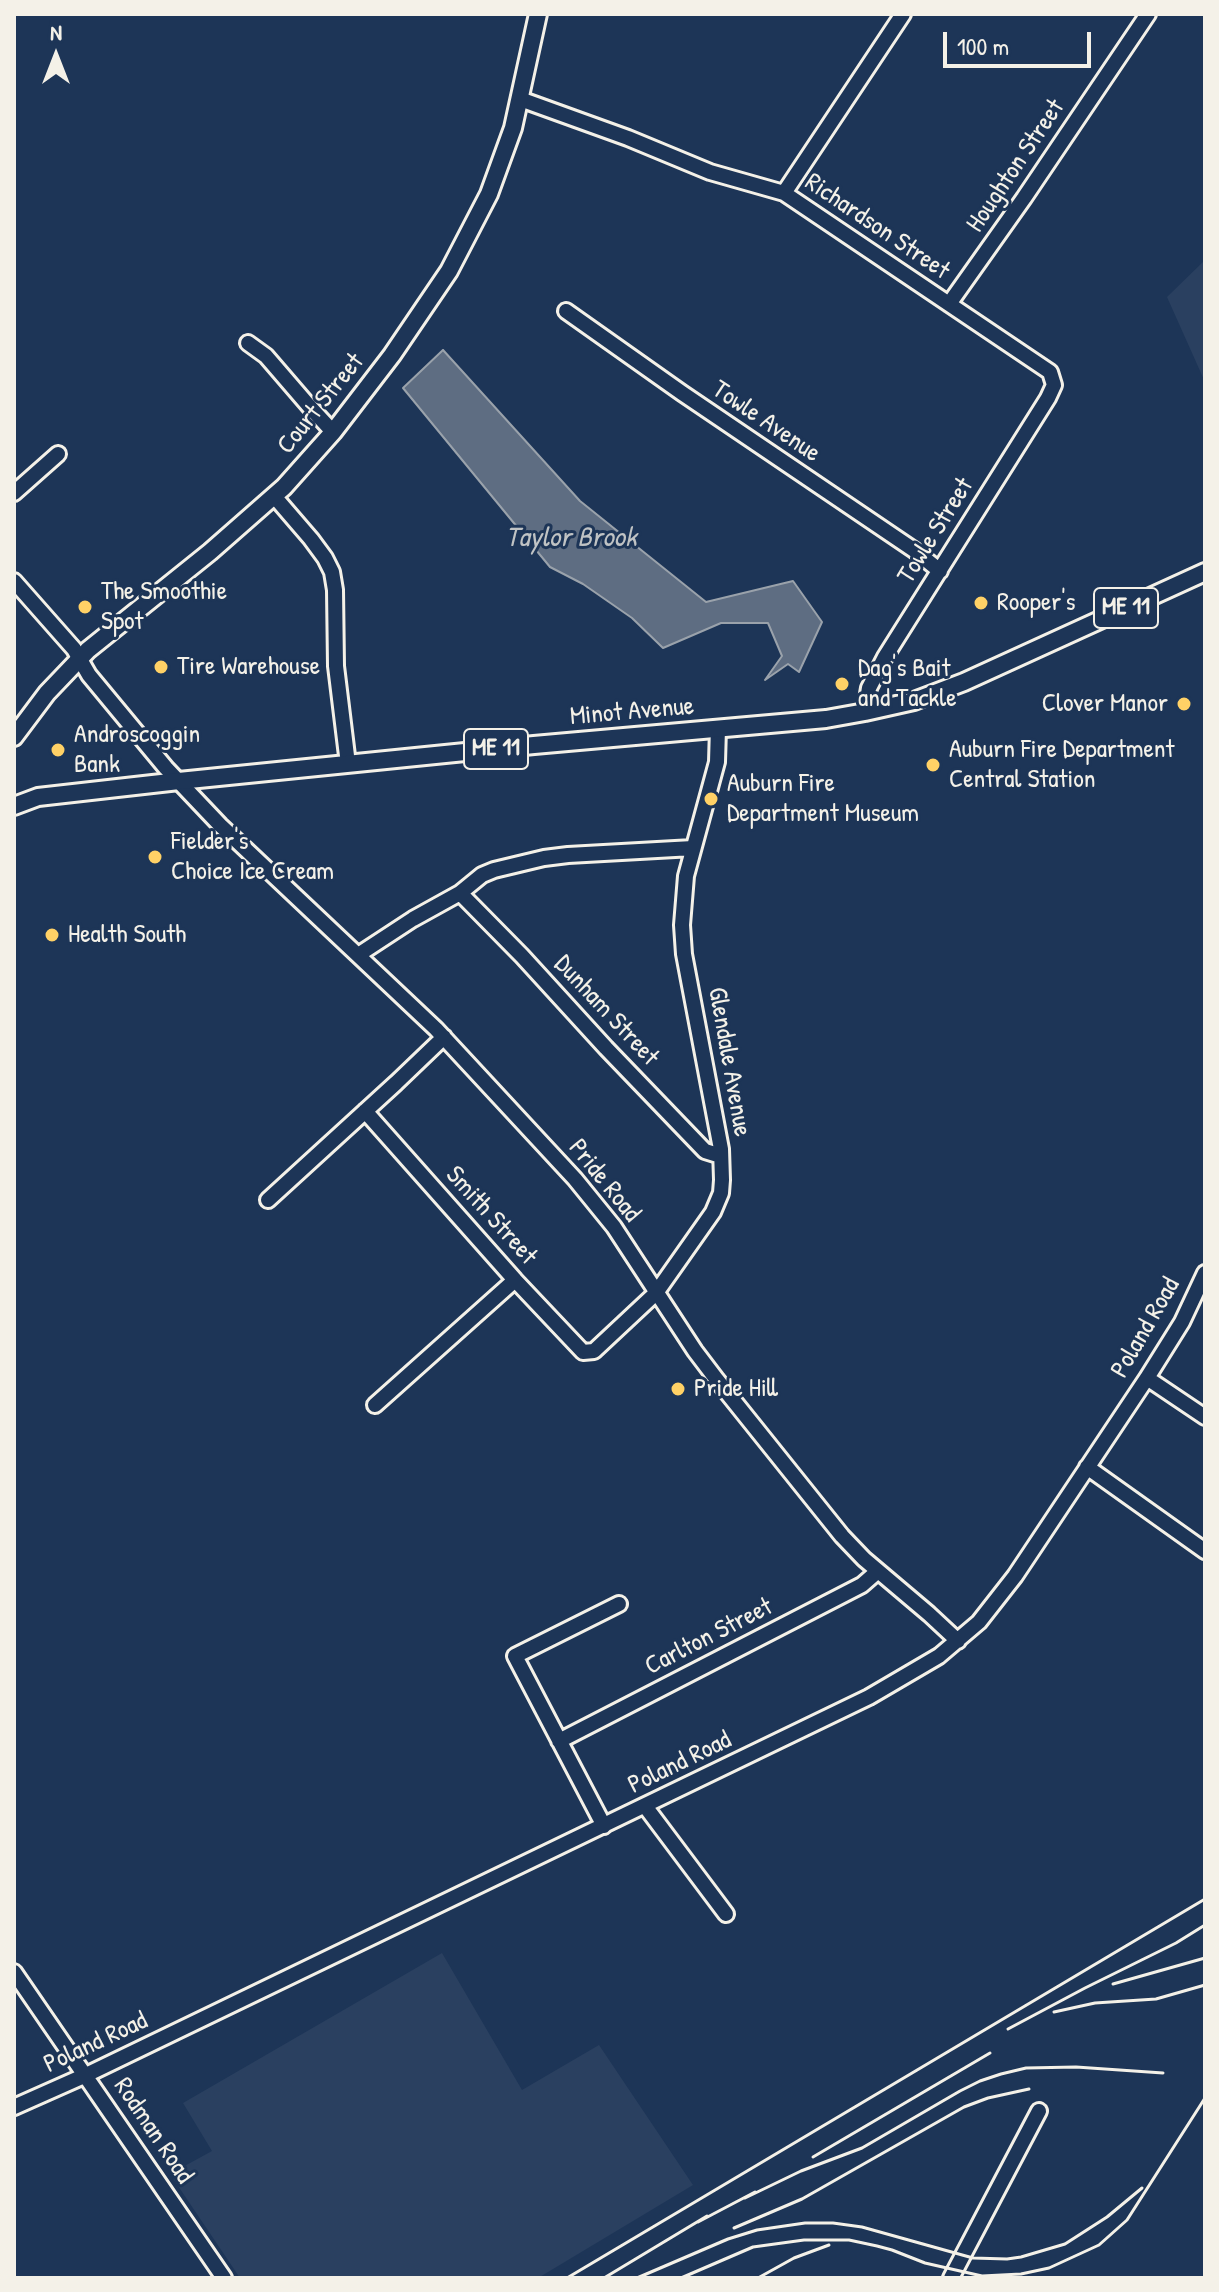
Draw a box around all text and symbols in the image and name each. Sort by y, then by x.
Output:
north arrow [16,16,96,96]
scale bar [947,16,1095,66]
text: N [50,17,62,47]
text: 100 m [957,30,1009,62]
street label: Houghton Street [960,94,1072,238]
street label: Richardson Street [799,167,955,287]
street label: Court Street [271,347,371,461]
street label: Towle Avenue [706,374,826,470]
street label: Towle Street [891,473,981,589]
water label: Taylor Brook [505,522,637,556]
place label: The Smoothie Spot [101,576,227,638]
place label: Rooper's [997,587,1076,619]
road number: ME 11 [1094,588,1158,628]
marker: Rooper's [972,594,990,612]
marker: The Smoothie Spot [76,598,94,616]
place label: Tire Warehouse [177,651,320,683]
place label: Dag's Bait and Tackle [858,653,957,714]
marker: Tire Warehouse [152,658,170,676]
marker: Dag's Bait and Tackle [833,675,851,693]
place label: Clover Manor [1042,688,1168,720]
street label: Minot Avenue [569,691,695,733]
marker: Clover Manor [1175,695,1193,713]
place label: Androscoggin Bank [74,719,200,780]
road number: ME 11 [464,729,528,769]
place label: Auburn Fire Department Central Station [949,734,1175,796]
marker: Androscoggin Bank [49,741,67,759]
marker: Auburn Fire Department Central Station [924,756,942,774]
place label: Auburn Fire Department Museum [727,768,919,830]
marker: Auburn Fire Department Museum [702,790,720,808]
place label: Fielder's Choice Ice Cream [171,826,334,888]
marker: Fielder's Choice Ice Cream [146,848,164,866]
place label: Health South [68,919,186,951]
marker: Health South [43,926,61,944]
street label: Dunham Street [547,949,665,1073]
street label: Glendale Avenue [701,985,757,1139]
street label: Pride Road [561,1133,647,1229]
street label: Smith Street [439,1160,543,1272]
street label: Poland Road [1105,1272,1187,1384]
place label: Pride Hill [694,1373,778,1405]
marker: Pride Hill [669,1380,687,1398]
street label: Carlton Street [640,1592,778,1682]
street label: Poland Road [623,1725,737,1801]
street label: Poland Road [39,2005,153,2081]
street label: Rodman Road [106,2072,200,2190]

